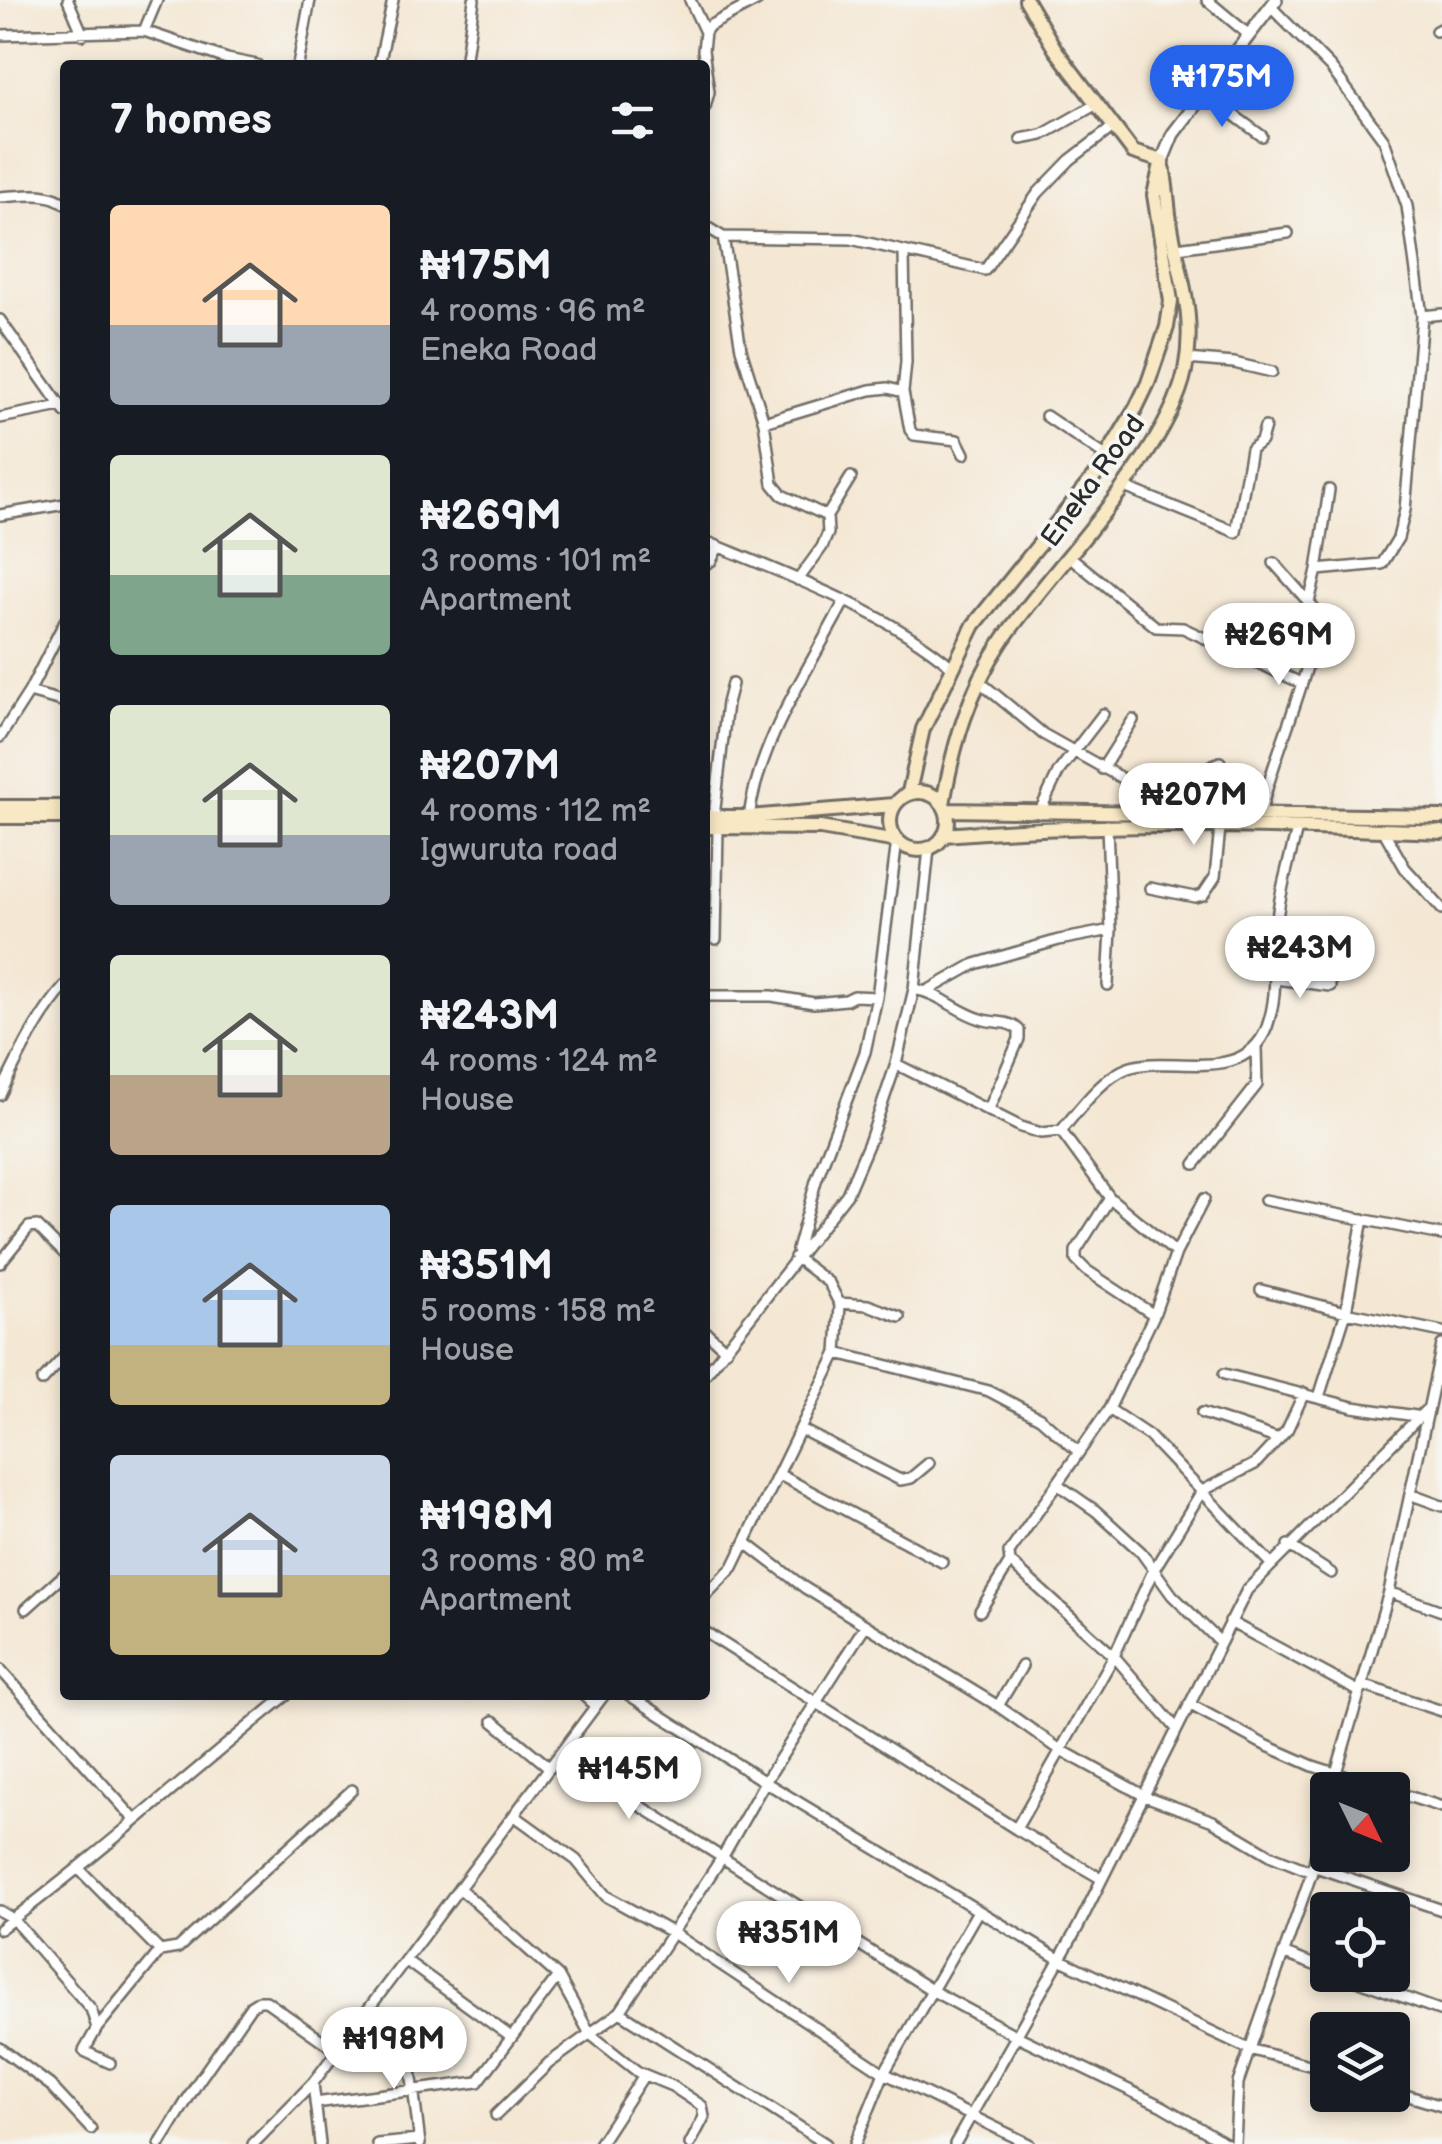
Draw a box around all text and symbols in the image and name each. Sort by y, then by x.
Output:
pin: ₦175M [1152,45,1292,130]
text: ₦175M [1172,58,1272,97]
icon: filters [605,93,660,148]
text: 7 homes [110,95,272,146]
text: ₦175M [420,241,552,292]
icon: home [190,245,310,365]
text: 4 rooms · 96 m² [420,292,646,331]
text: Eneka Road [420,331,597,370]
street label: Eneka Road [1034,408,1152,553]
text: ₦269M [420,491,562,542]
icon: home [190,495,310,615]
text: 3 rooms · 101 m² [420,542,651,581]
text: Apartment [420,581,571,620]
pin: ₦269M [1209,603,1349,688]
text: ₦269M [1225,616,1333,655]
text: ₦207M [420,741,560,792]
icon: home [190,745,310,865]
pin: ₦207M [1124,763,1264,848]
text: ₦207M [1141,776,1247,815]
text: 4 rooms · 112 m² [420,792,651,831]
text: Igwuruta road [420,831,618,870]
pin: ₦243M [1230,916,1370,1001]
text: ₦243M [1247,929,1353,968]
text: ₦243M [420,991,559,1042]
icon: home [190,995,310,1115]
text: 4 rooms · 124 m² [420,1042,658,1081]
text: House [420,1081,514,1120]
text: ₦351M [420,1241,553,1292]
icon: home [190,1245,310,1365]
text: 5 rooms · 158 m² [420,1292,656,1331]
text: House [420,1331,514,1370]
text: ₦198M [420,1491,554,1542]
icon: home [190,1495,310,1615]
text: 3 rooms · 80 m² [420,1542,645,1581]
text: Apartment [420,1581,571,1620]
pin: ₦145M [559,1737,699,1822]
text: ₦145M [578,1750,680,1789]
north arrow [1310,1772,1410,1872]
map controls [1310,1772,1410,2112]
button: locate [1310,1892,1410,1992]
pin: ₦351M [719,1901,859,1986]
text: ₦351M [738,1914,840,1953]
pin: ₦198M [324,2007,464,2092]
button: layers [1310,2012,1410,2112]
text: ₦198M [343,2020,445,2059]

